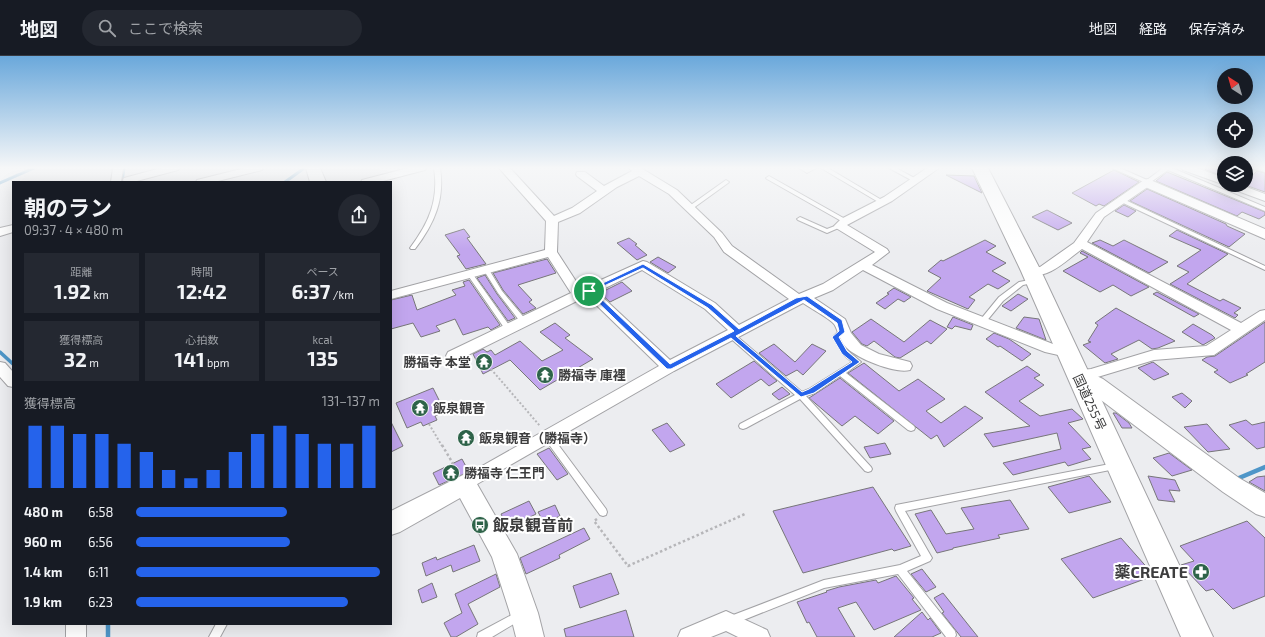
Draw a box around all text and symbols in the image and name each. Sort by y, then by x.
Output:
search box [82,10,362,46]
text: 地図 [20,17,58,40]
icon: search [96,17,118,39]
text: ここで検索 [128,19,203,37]
text: 地図 [1089,20,1117,37]
text: 経路 [1139,20,1167,37]
text: 保存済み [1189,20,1245,37]
north arrow [1217,68,1253,104]
map controls [1217,68,1253,192]
button: locate [1217,112,1253,148]
button: layers [1217,156,1253,192]
text: 朝のラン [24,194,112,220]
button: share [338,194,380,236]
text: 09:37 · 4 × 480 m [24,222,123,238]
text: 距離 [70,265,92,278]
text: 時間 [191,265,213,278]
text: ペース [306,265,339,278]
pin [572,274,606,308]
text: 1.92 [54,279,91,303]
text: 12:42 [177,279,227,303]
text: 6:37 [292,279,330,303]
icon: arrive [578,280,600,302]
text: km [91,288,109,301]
text: /km [330,288,354,301]
text: 獲得標高 [59,333,103,346]
text: 心拍数 [185,333,218,346]
text: kcal [313,333,333,346]
text: 135 [307,346,338,370]
text: 32 [64,347,87,371]
text: 141 [175,347,205,371]
temple icon: 勝福寺 本堂 [474,352,494,372]
place label: 勝福寺 本堂 [403,354,471,370]
text: m [87,356,99,369]
text: bpm [205,356,229,369]
temple icon: 勝福寺 庫裡 [535,365,555,385]
place label: 勝福寺 庫裡 [558,367,626,383]
street label: 国道255号 [1070,371,1110,433]
text: 131–137 m [322,393,380,409]
text: 獲得標高 [24,395,76,411]
temple icon: 飯泉観音 [410,398,430,418]
place label: 飯泉観音 [433,400,485,416]
temple icon: 飯泉観音（勝福寺） [456,428,476,448]
place label: 飯泉観音（勝福寺） [479,430,596,446]
temple icon: 勝福寺 仁王門 [441,463,461,483]
place label: 勝福寺 仁王門 [464,465,545,481]
text: 480 m [24,504,63,520]
text: 6:58 [88,504,113,520]
bus stop icon: 飯泉観音前 [470,515,490,535]
place label: 飯泉観音前 [492,515,573,534]
text: 960 m [24,534,62,550]
text: 6:56 [88,534,113,550]
place label: 薬CREATE [1115,562,1188,581]
pharmacy icon: 薬CREATE [1191,562,1211,582]
text: 1.4 km [24,564,63,580]
text: 6:11 [88,564,109,580]
text: 1.9 km [24,594,62,610]
text: 6:23 [88,594,113,610]

